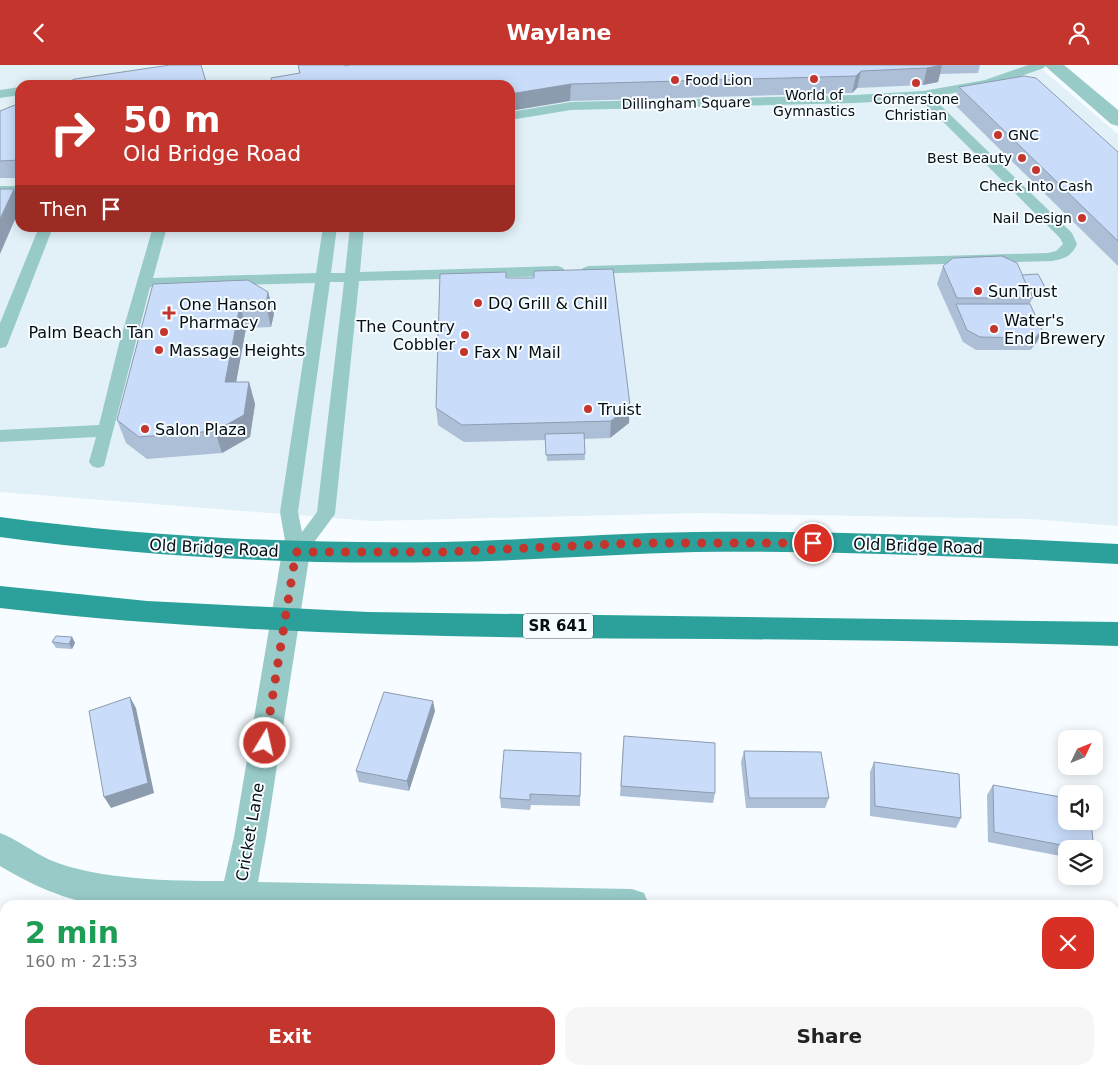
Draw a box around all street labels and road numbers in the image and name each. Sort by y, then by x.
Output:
street label: Dillingham Square [621,94,751,112]
street label: Old Bridge Road [853,534,983,558]
street label: Old Bridge Road [149,535,279,561]
road number: SR 641 [523,613,593,639]
street label: Cricket Lane [232,781,268,883]

